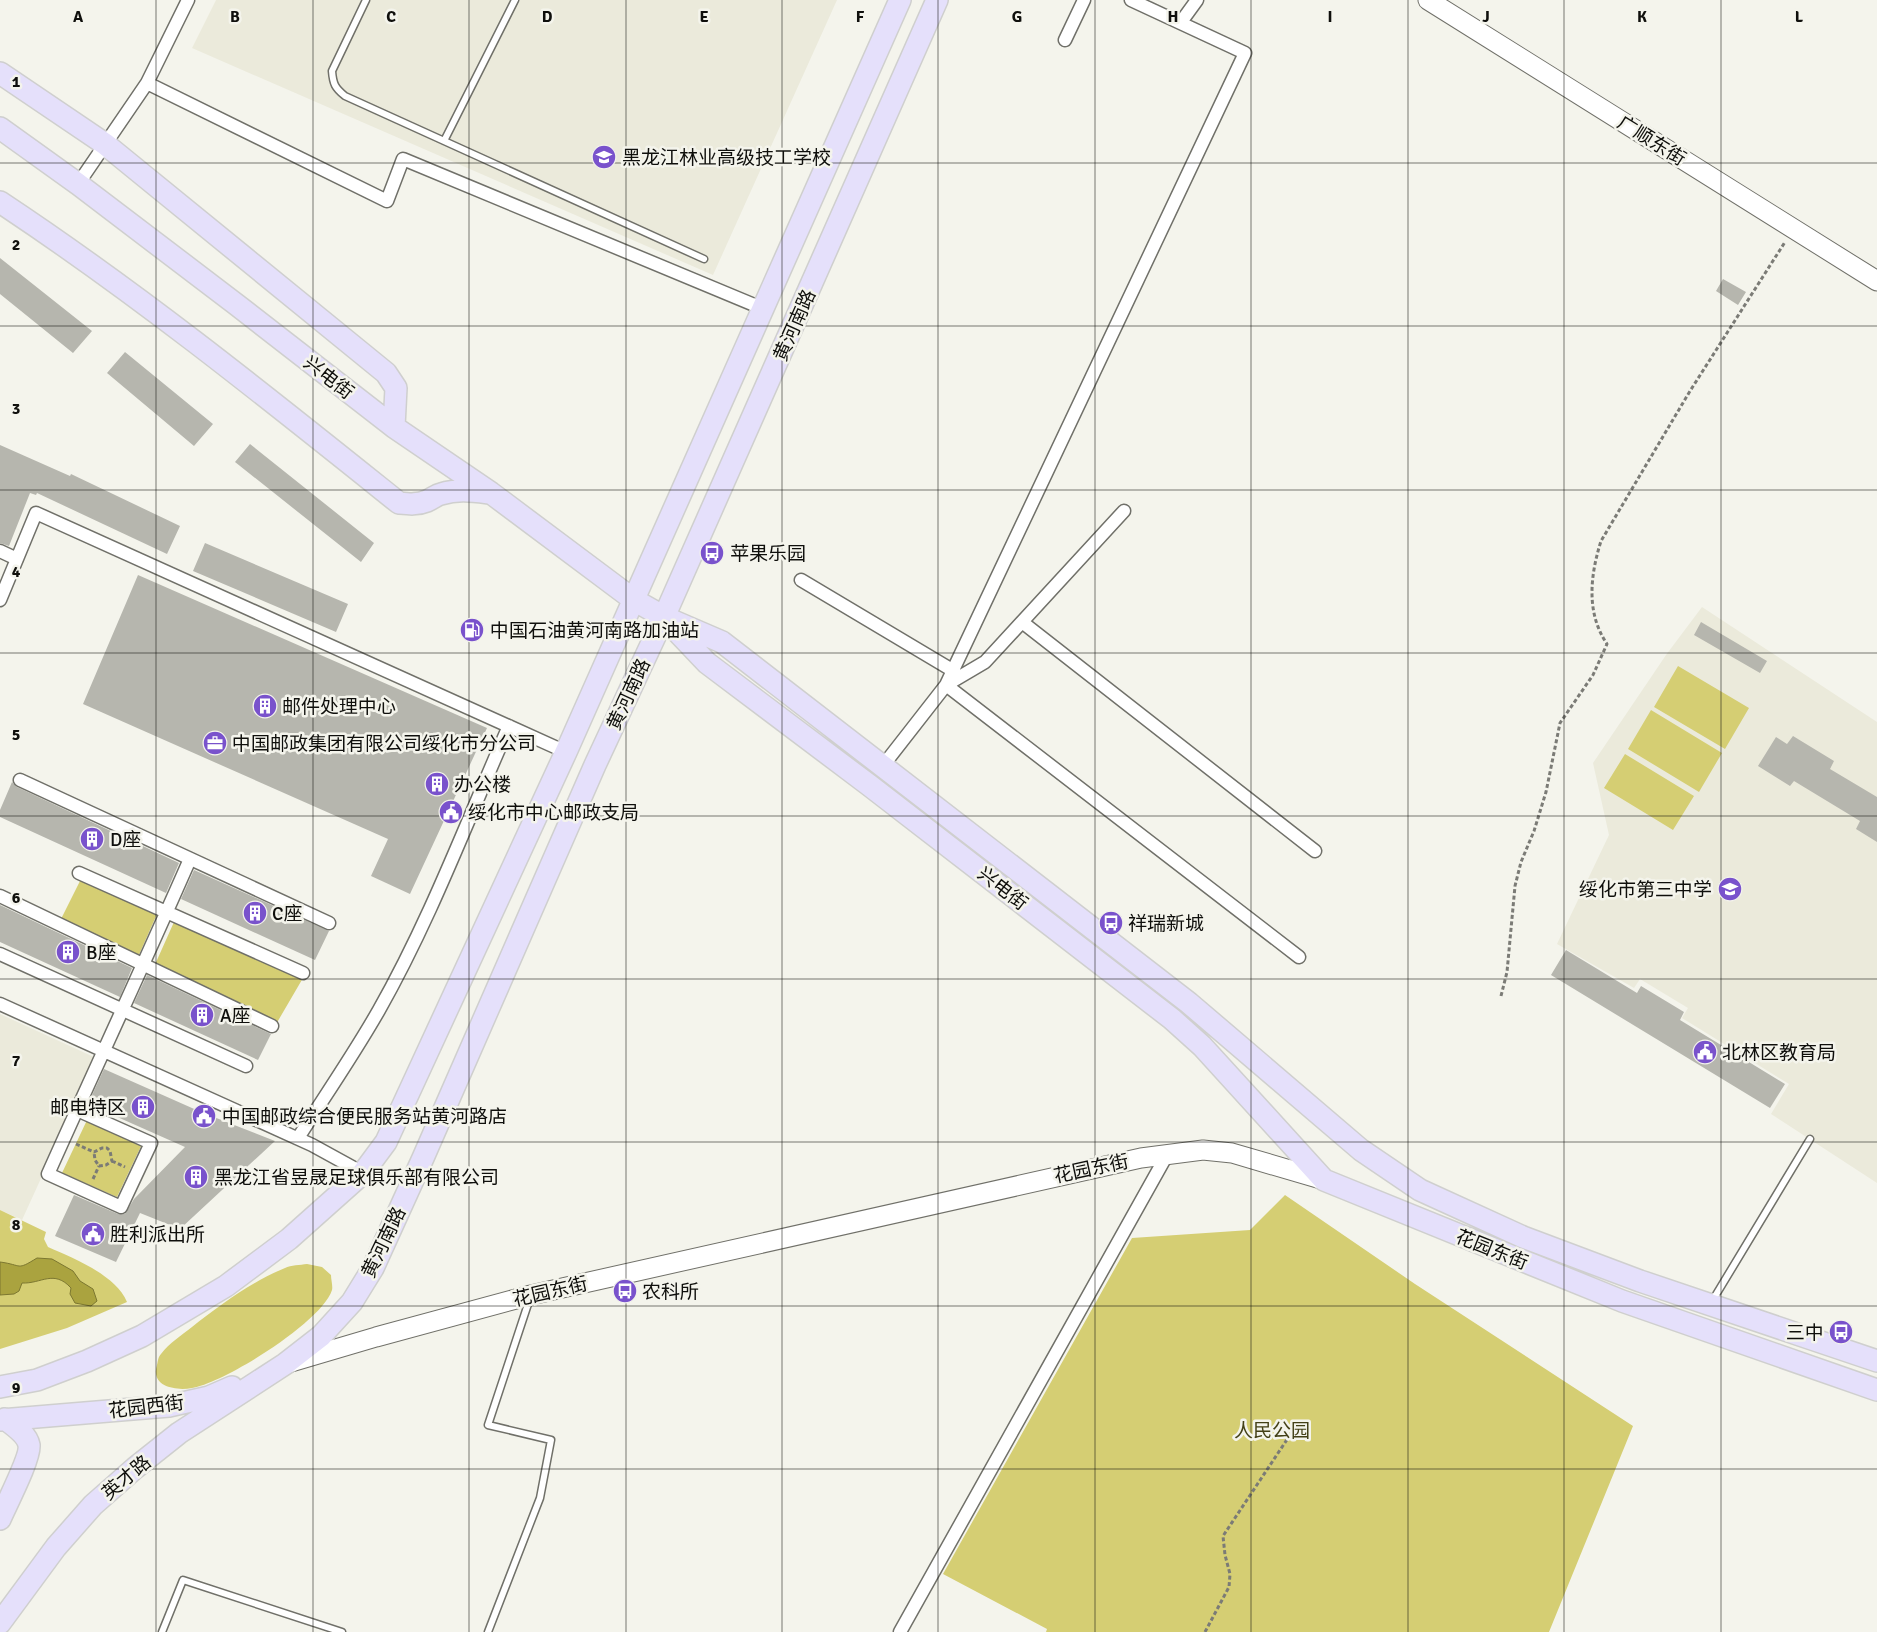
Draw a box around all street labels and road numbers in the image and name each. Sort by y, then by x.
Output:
street label: 广顺东街 [1613,111,1690,171]
street label: 黄河南路 [768,286,821,365]
street label: 兴电街 [299,351,358,405]
street label: 黄河南路 [602,655,656,734]
street label: 兴电街 [973,862,1032,916]
street label: 花园东街 [1052,1149,1131,1189]
street label: 黄河南路 [356,1203,411,1282]
street label: 花园东街 [1452,1225,1531,1275]
street label: 花园东街 [510,1272,590,1312]
street label: 花园西街 [107,1390,185,1424]
street label: 英才路 [97,1450,156,1505]

